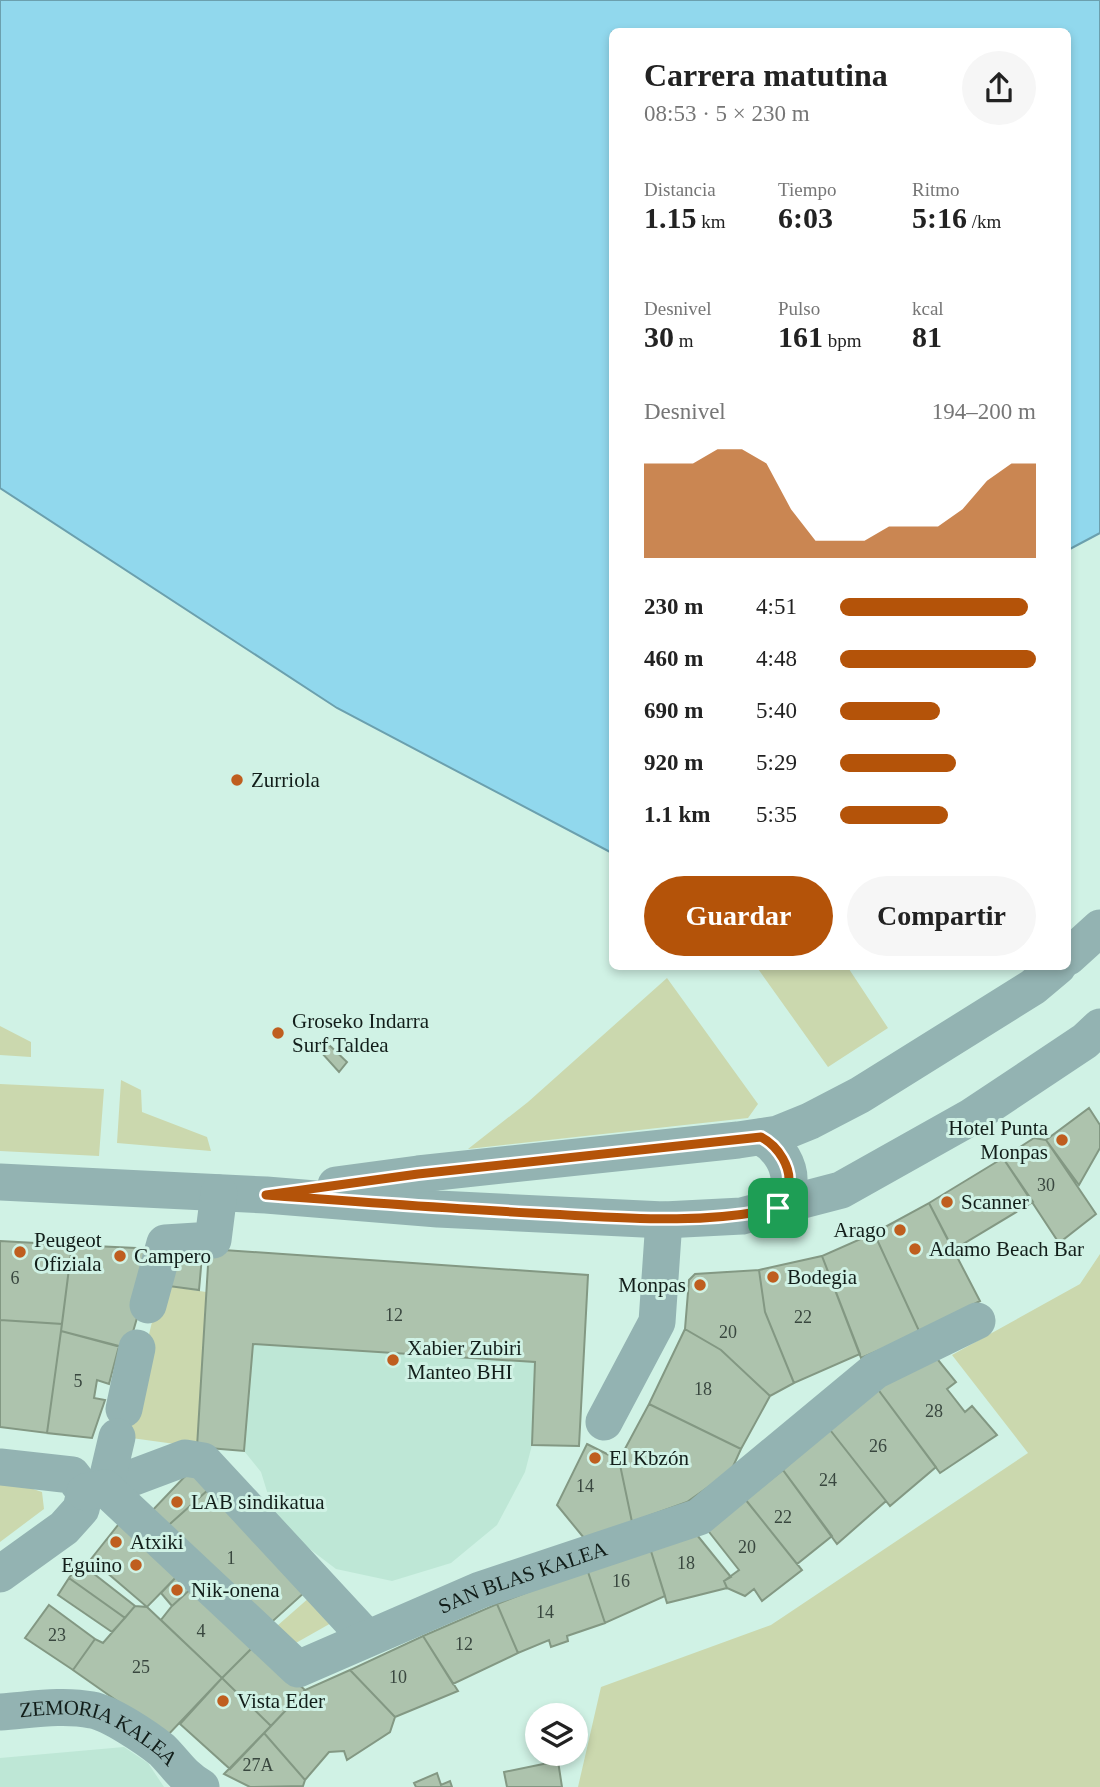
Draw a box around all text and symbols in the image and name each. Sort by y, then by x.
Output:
button: share [962,51,1036,125]
text: Carrera matutina [644,57,888,93]
text: 08:53 · 5 × 230 m [644,101,810,126]
text: Distancia [644,179,716,200]
text: Tiempo [778,179,836,200]
text: Ritmo [912,179,960,200]
text: 1.15 [644,201,697,234]
text: 6:03 [778,201,833,234]
text: 5:16 [912,201,967,234]
text: km [697,211,726,232]
text: /km [967,211,1001,232]
text: Desnivel [644,298,712,319]
text: Pulso [778,298,820,319]
text: kcal [912,298,944,319]
text: 30 [644,320,674,353]
text: 161 [778,320,823,353]
text: 81 [912,320,942,353]
text: m [674,330,694,351]
text: bpm [823,330,862,351]
text: Desnivel [644,399,726,424]
text: 194–200 m [932,399,1036,424]
text: 230 m [644,594,703,619]
text: 4:51 [756,594,797,619]
text: 460 m [644,646,703,671]
text: 4:48 [756,646,797,671]
text: 690 m [644,698,703,723]
text: 5:40 [756,698,797,723]
text: 920 m [644,750,703,775]
text: 5:29 [756,750,797,775]
place label: Zurriola [251,768,320,792]
marker: Zurriola [229,772,245,788]
text: 1.1 km [644,802,710,827]
text: 5:35 [756,802,797,827]
button: Guardar [644,876,833,956]
button: Compartir [847,876,1036,956]
place label: Groseko Indarra Surf Taldea [292,1009,430,1057]
marker: Groseko Indarra Surf Taldea [270,1025,286,1041]
place label: Hotel Punta Monpas [948,1116,1049,1164]
marker: Hotel Punta Monpas [1054,1132,1070,1148]
house number: 30 [1037,1175,1055,1195]
pin [748,1178,808,1238]
icon: arrive [759,1189,797,1227]
place label: Scanner [961,1190,1029,1214]
marker: Scanner [939,1194,955,1210]
place label: Arago [834,1218,886,1242]
marker: Arago [892,1222,908,1238]
place label: Peugeot Ofiziala [34,1228,102,1276]
place label: Adamo Beach Bar [929,1237,1084,1261]
marker: Adamo Beach Bar [907,1241,923,1257]
marker: Peugeot Ofiziala [12,1244,28,1260]
place label: Campero [134,1244,211,1268]
marker: Campero [112,1248,128,1264]
place label: Bodegia [787,1265,858,1289]
house number: 6 [11,1268,20,1288]
marker: Bodegia [765,1269,781,1285]
place label: Monpas [618,1273,686,1297]
marker: Monpas [692,1277,708,1293]
house number: 12 [385,1305,403,1325]
house number: 22 [794,1307,812,1327]
house number: 20 [719,1322,737,1342]
place label: Xabier Zubiri Manteo BHI [407,1336,522,1384]
marker: Xabier Zubiri Manteo BHI [385,1352,401,1368]
house number: 5 [74,1371,83,1391]
house number: 18 [694,1379,712,1399]
house number: 28 [925,1401,943,1421]
house number: 26 [869,1436,887,1456]
place label: El Kbzón [609,1446,689,1470]
marker: El Kbzón [587,1450,603,1466]
house number: 24 [819,1470,837,1490]
house number: 14 [576,1476,594,1496]
place label: LAB sindikatua [191,1490,325,1514]
marker: LAB sindikatua [169,1494,185,1510]
house number: 22 [774,1507,792,1527]
place label: Atxiki [130,1530,184,1554]
marker: Atxiki [108,1534,124,1550]
street label: SAN BLAS KALEA [435,1536,611,1619]
house number: 20 [738,1537,756,1557]
house number: 1 [227,1548,236,1568]
place label: Eguino [61,1553,122,1577]
house number: 18 [677,1553,695,1573]
marker: Eguino [128,1557,144,1573]
house number: 16 [612,1571,630,1591]
place label: Nik-onena [191,1578,280,1602]
marker: Nik-onena [169,1582,185,1598]
house number: 14 [536,1602,554,1622]
house number: 4 [197,1621,206,1641]
house number: 23 [48,1625,66,1645]
house number: 12 [455,1634,473,1654]
house number: 25 [132,1657,150,1677]
house number: 10 [389,1667,407,1687]
place label: Vista Eder [237,1689,325,1713]
marker: Vista Eder [215,1693,231,1709]
street label: ZEMORIA KALEA [18,1695,183,1771]
map controls [525,1703,588,1766]
button: layers [525,1703,588,1766]
house number: 27A [243,1755,274,1775]

